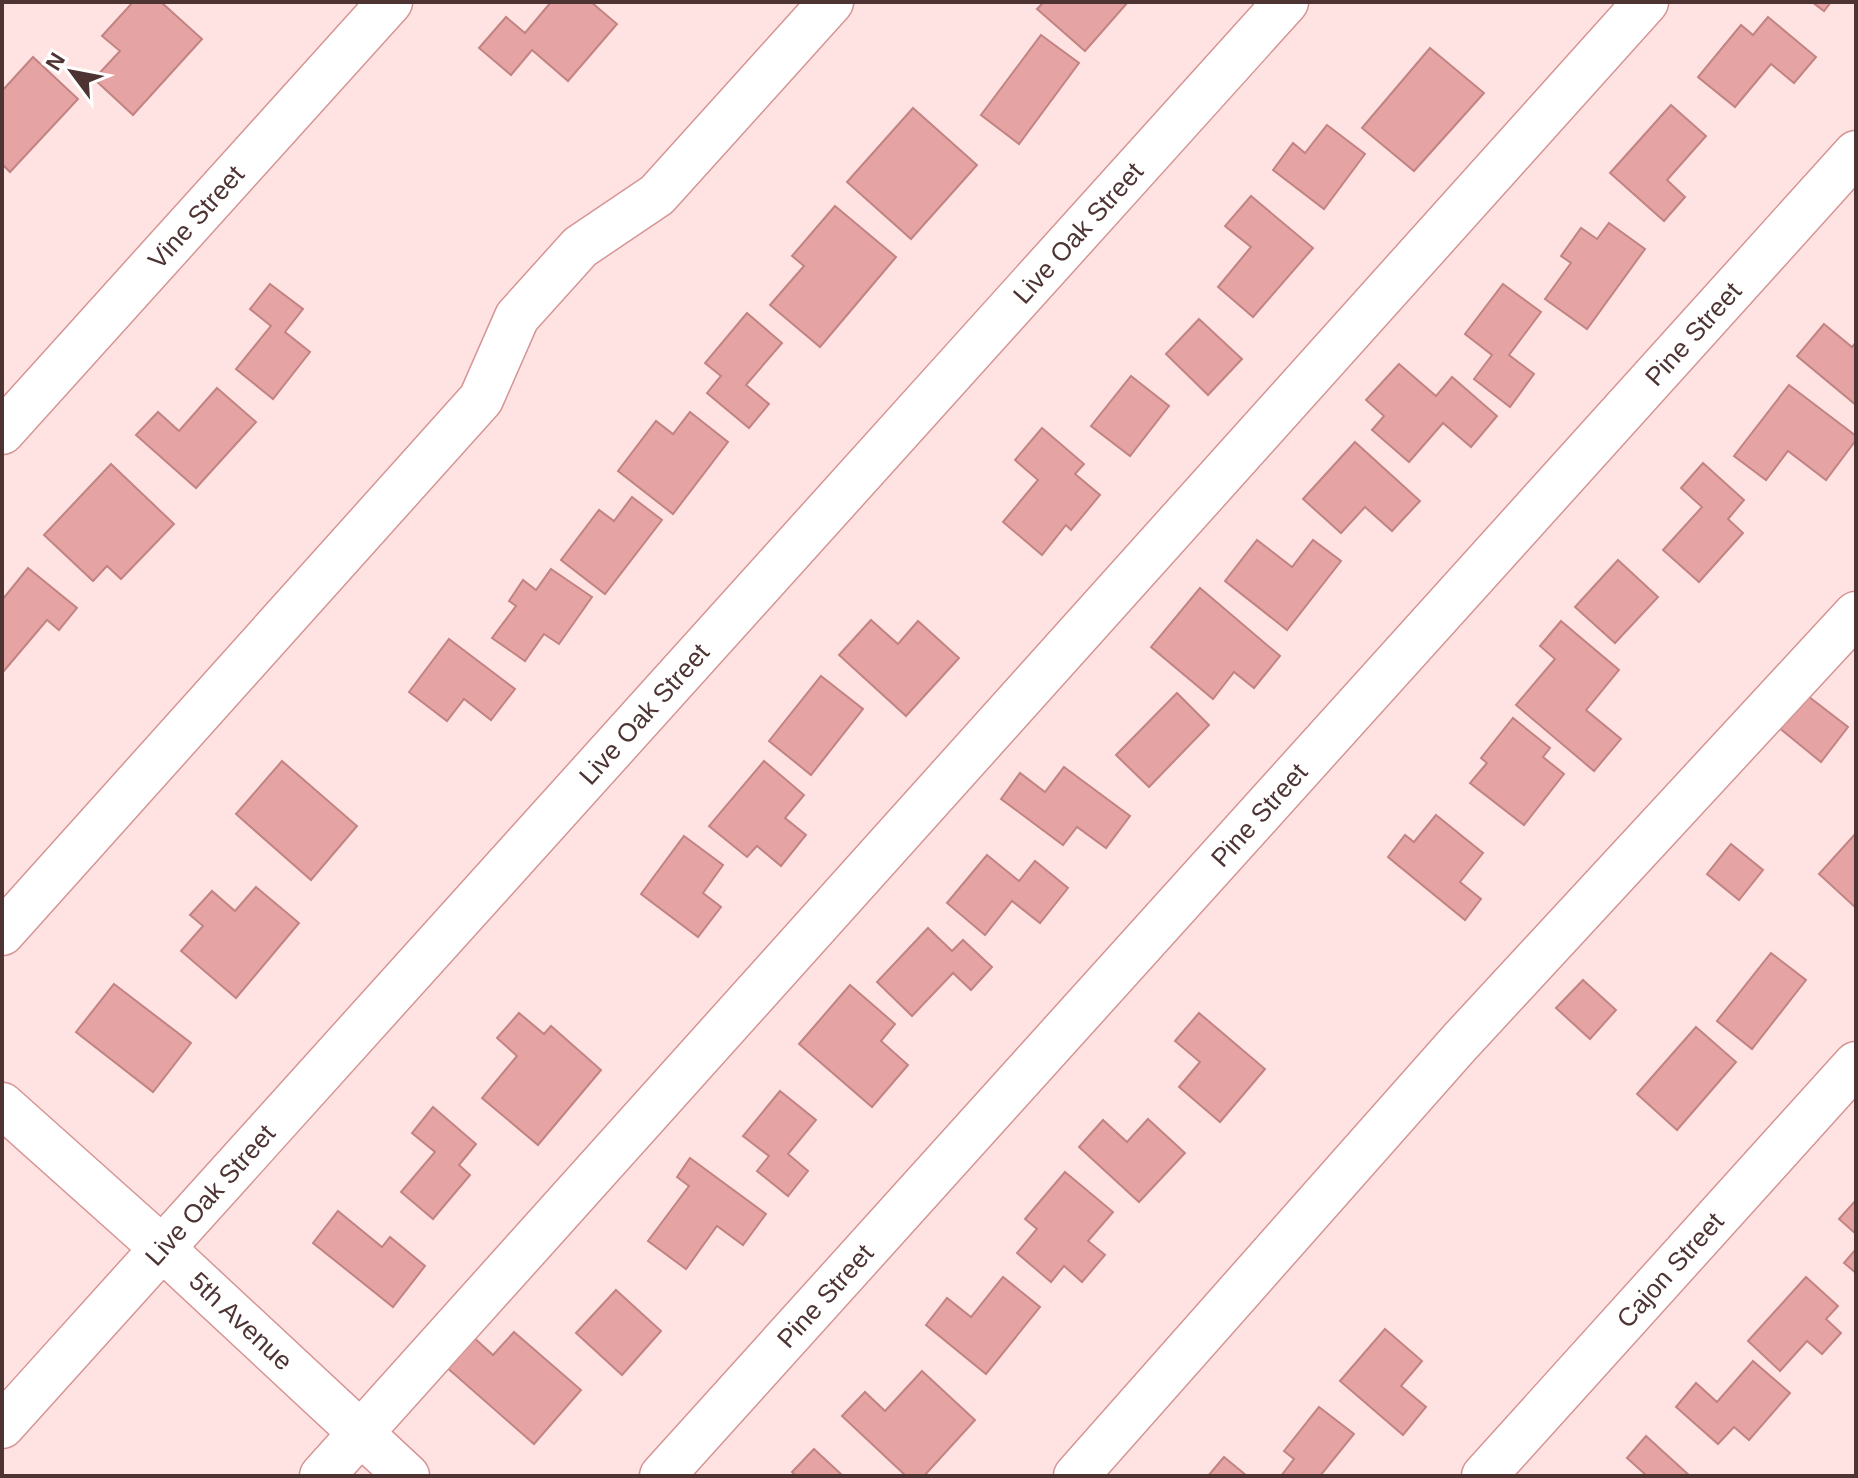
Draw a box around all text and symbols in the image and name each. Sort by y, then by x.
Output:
north arrow [32,32,112,112]
text: N [41,48,70,75]
street label: Live Oak Street [1007,156,1150,310]
street label: Vine Street [142,159,251,275]
street label: Pine Street [1639,276,1748,392]
street label: Live Oak Street [573,637,716,791]
street label: Pine Street [1205,757,1314,873]
street label: Live Oak Street [139,1118,282,1272]
street label: Cajon Street [1610,1206,1730,1334]
street label: Pine Street [771,1238,880,1354]
street label: 5th Avenue [183,1266,299,1376]

